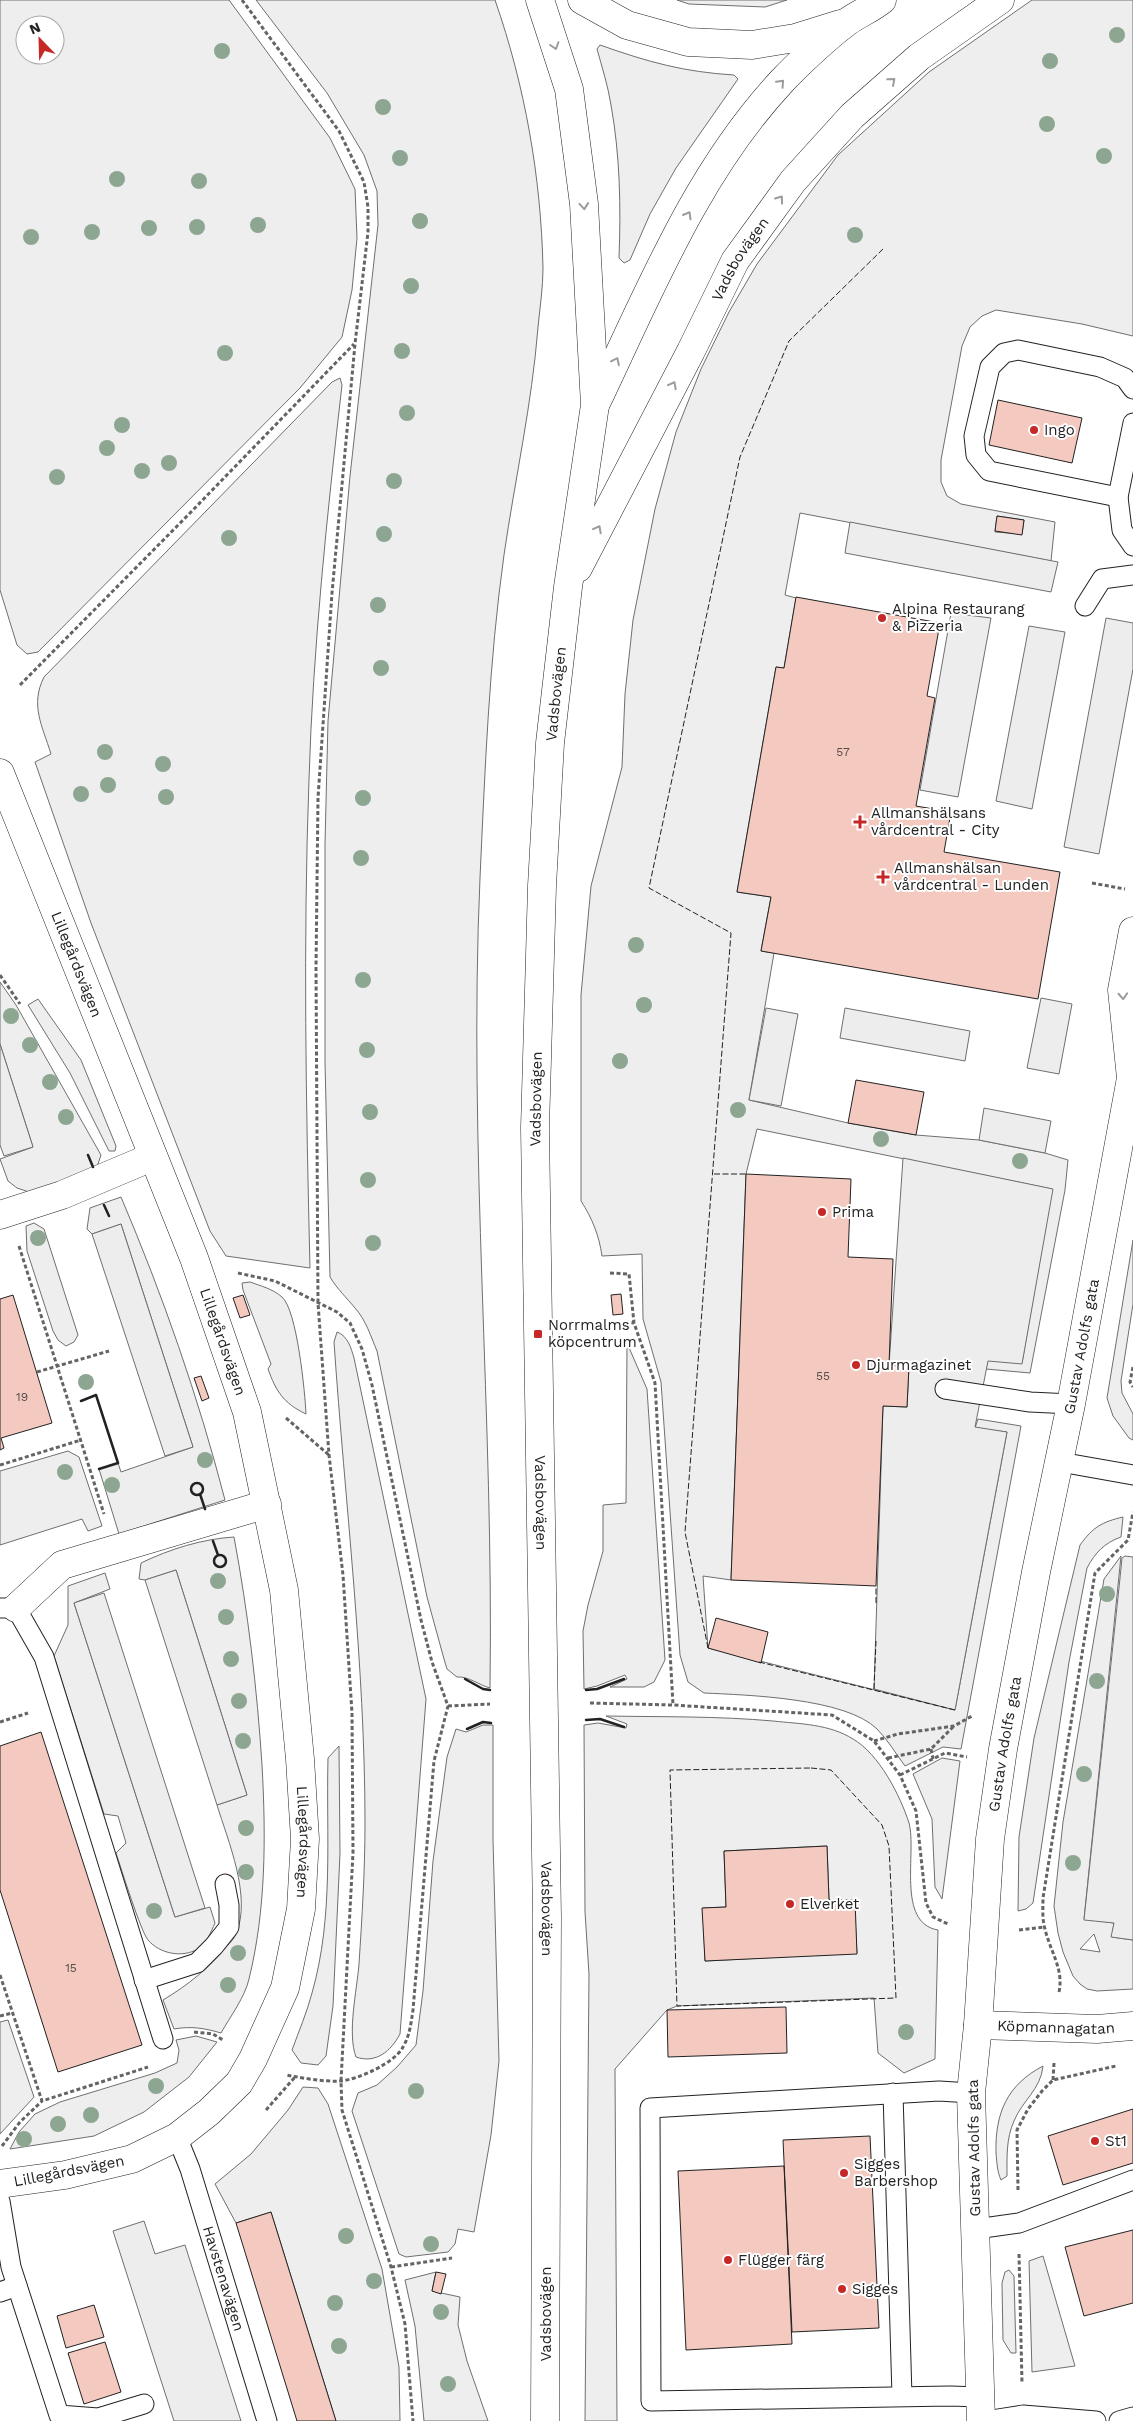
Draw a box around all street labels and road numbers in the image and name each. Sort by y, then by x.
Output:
street label: Vadsbovägen [708,214,773,304]
street label: Vadsbovägen [542,646,570,742]
street label: Lillegårdsvägen [47,909,106,1020]
street label: Vadsbovägen [526,1051,546,1147]
street label: Gustav Adolfs gata [1060,1277,1103,1416]
street label: Lillegårdsvägen [196,1286,250,1398]
street label: Vadsbovägen [531,1455,550,1550]
street label: Gustav Adolfs gata [985,1674,1025,1813]
street label: Lillegårdsvägen [293,1785,314,1899]
street label: Vadsbovägen [537,1861,556,1956]
street label: Köpmannagatan [997,2017,1116,2038]
street label: Gustav Adolfs gata [964,2079,984,2217]
street label: Lillegårdsvägen [12,2151,126,2191]
street label: Havstenavägen [199,2224,248,2333]
street label: Vadsbovägen [537,2266,555,2362]

